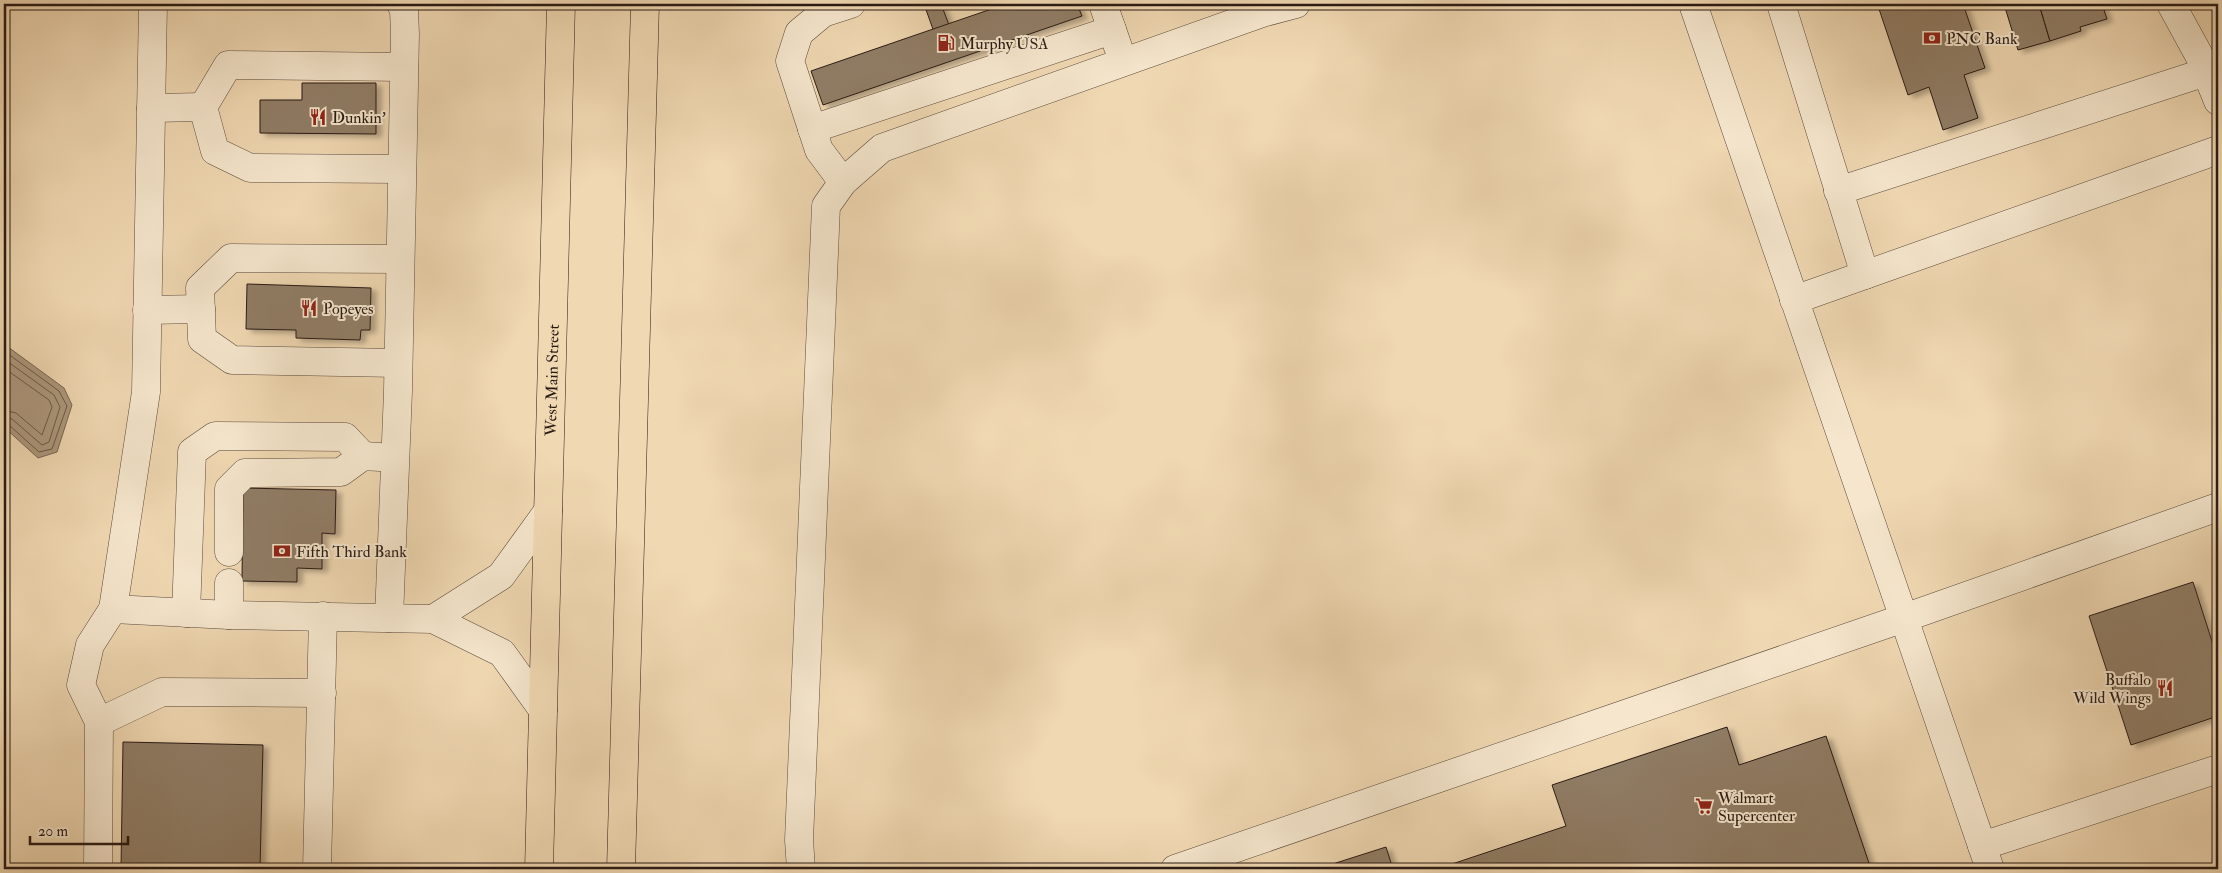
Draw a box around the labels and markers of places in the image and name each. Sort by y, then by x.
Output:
bank icon: PNC Bank [1922,28,1942,48]
place label: PNC Bank [1946,29,2018,49]
fuel station icon: Murphy USA [936,33,956,53]
place label: Murphy USA [960,34,1049,55]
restaurant icon: Dunkin' [308,107,328,127]
place label: Dunkin' [332,108,386,128]
restaurant icon: Popeyes [299,298,319,318]
place label: Popeyes [323,299,373,320]
bank icon: Fifth Third Bank [272,541,292,561]
place label: Fifth Third Bank [296,542,407,562]
place label: Buffalo Wild Wings [2072,670,2151,708]
restaurant icon: Buffalo Wild Wings [2155,678,2175,698]
place label: Walmart Supercenter [1717,788,1795,827]
supermarket icon: Walmart Supercenter [1694,796,1714,816]

